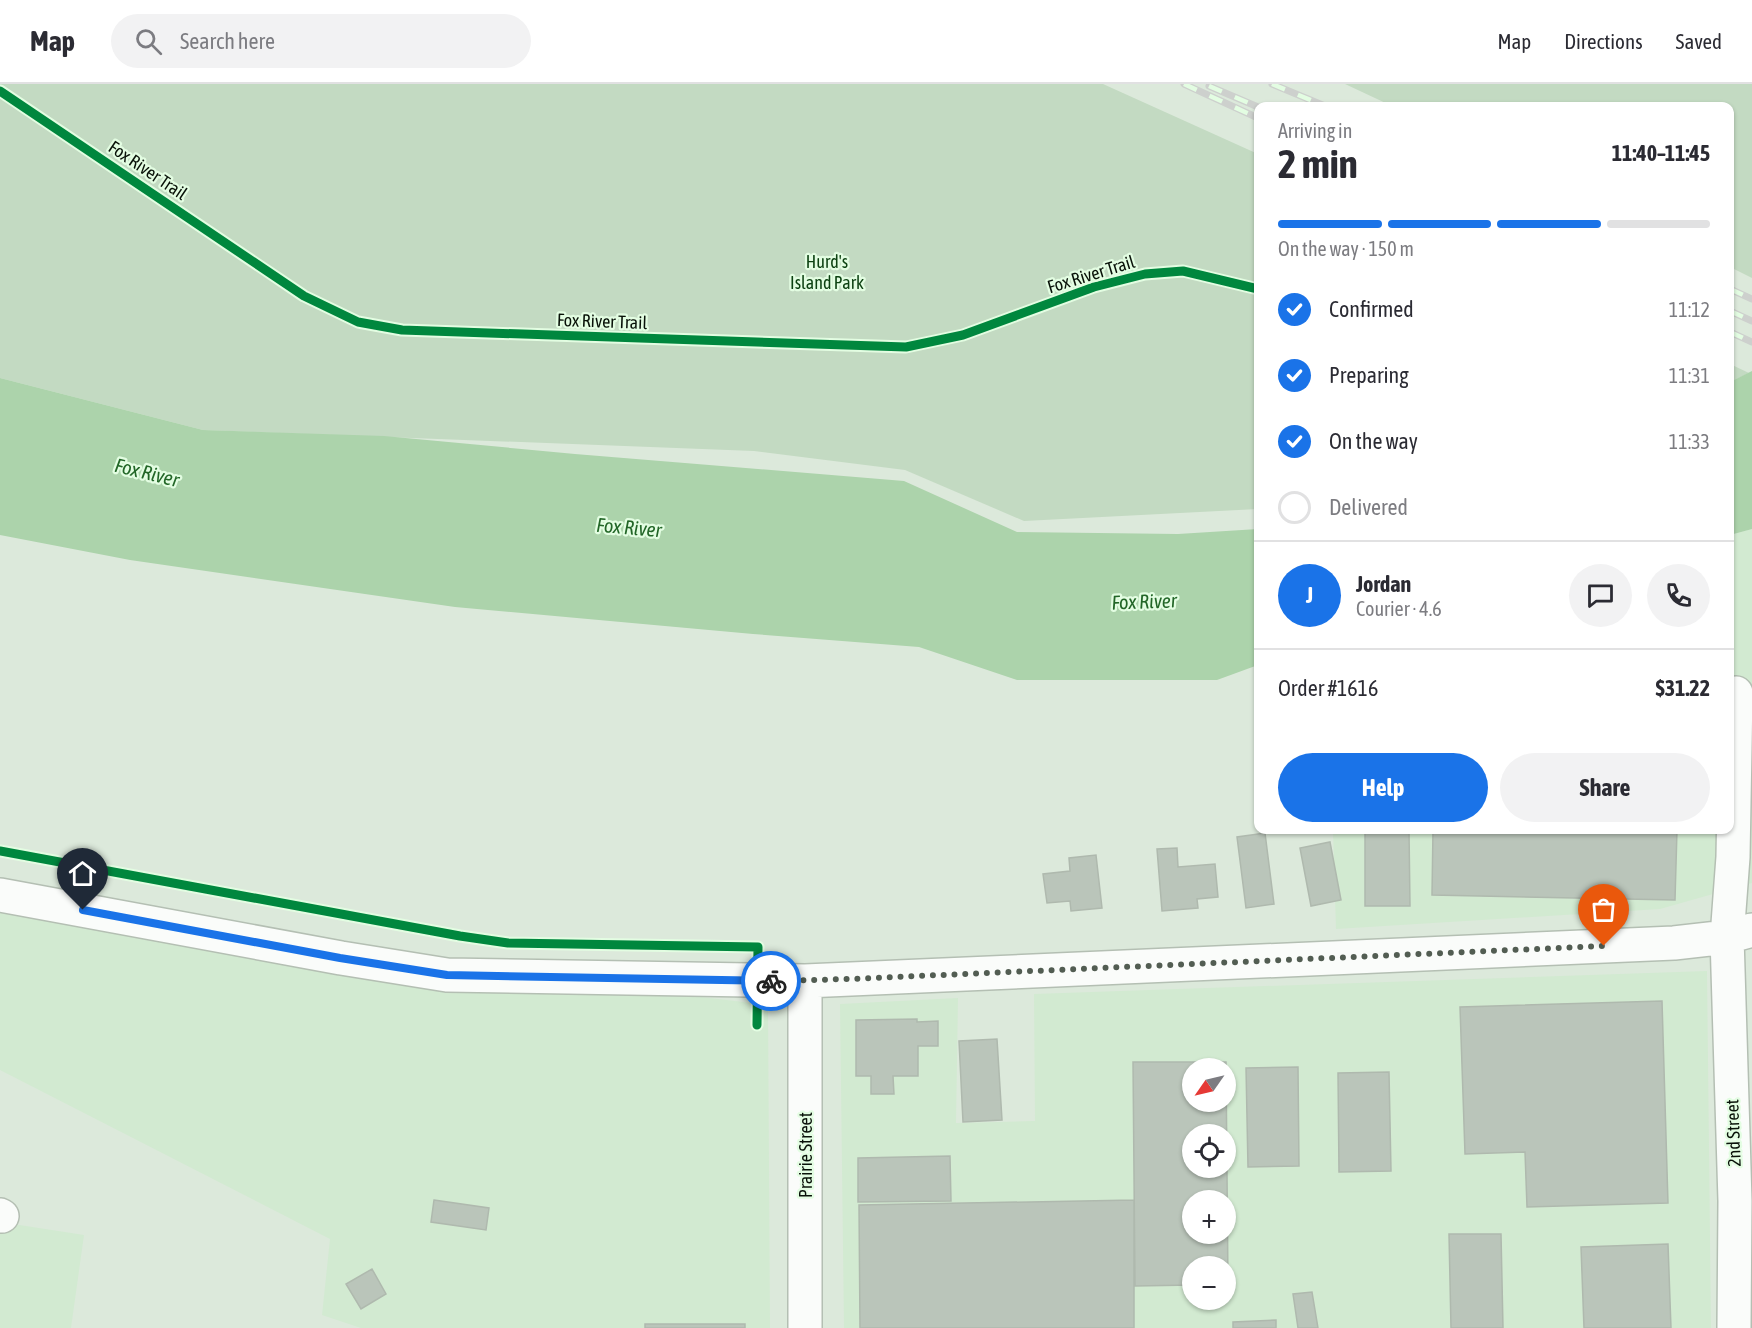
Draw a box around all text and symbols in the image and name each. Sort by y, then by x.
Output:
search box [111,14,531,68]
text: Map [30,25,75,57]
icon: search [132,25,165,58]
text: Search here [180,28,275,54]
text: Map [1497,29,1531,53]
text: Directions [1564,29,1643,53]
text: Saved [1676,29,1722,53]
text: Arriving in [1278,119,1352,142]
street label: Fox River Trail [105,136,191,204]
text: 11:40–11:45 [1612,140,1710,166]
text: 2 min [1278,142,1358,186]
text: On the way · 150 m [1278,237,1414,260]
park label: Hurd's Island Park [790,251,864,293]
street label: Fox River Trail [1045,251,1137,297]
icon: check [1278,293,1311,326]
text: Confirmed [1329,296,1414,322]
text: 11:12 [1669,298,1710,321]
street label: Fox River Trail [557,309,648,333]
icon: check [1278,359,1311,392]
text: Preparing [1329,362,1409,388]
text: 11:31 [1669,364,1710,387]
icon: check [1278,425,1311,458]
text: On the way [1329,428,1418,454]
text: 11:33 [1669,430,1710,453]
water label: Fox River [113,453,183,491]
text: Delivered [1329,494,1408,520]
water label: Fox River [595,513,664,541]
button: chat [1569,564,1632,627]
button: phone [1647,564,1710,627]
text: Jordan [1356,571,1411,597]
text: J [1306,582,1313,608]
water label: Fox River [1111,588,1178,614]
text: Courier · 4.6 [1356,597,1442,620]
text: Order #1616 [1278,675,1378,701]
text: $31.22 [1655,675,1710,701]
button: Help [1278,753,1488,822]
button: Share [1500,753,1710,822]
pin [57,848,108,910]
icon: home [66,857,99,890]
pin [1578,884,1629,946]
icon: bag [1587,893,1620,926]
courier [741,951,801,1011]
icon: bike [755,965,788,998]
north arrow [1182,1058,1236,1112]
map controls [1182,1058,1236,1310]
street label: 2nd Street [1721,1099,1745,1167]
street label: Prairie Street [795,1112,816,1198]
button: locate [1182,1124,1236,1178]
button: + [1182,1190,1236,1244]
button: − [1182,1256,1236,1310]

